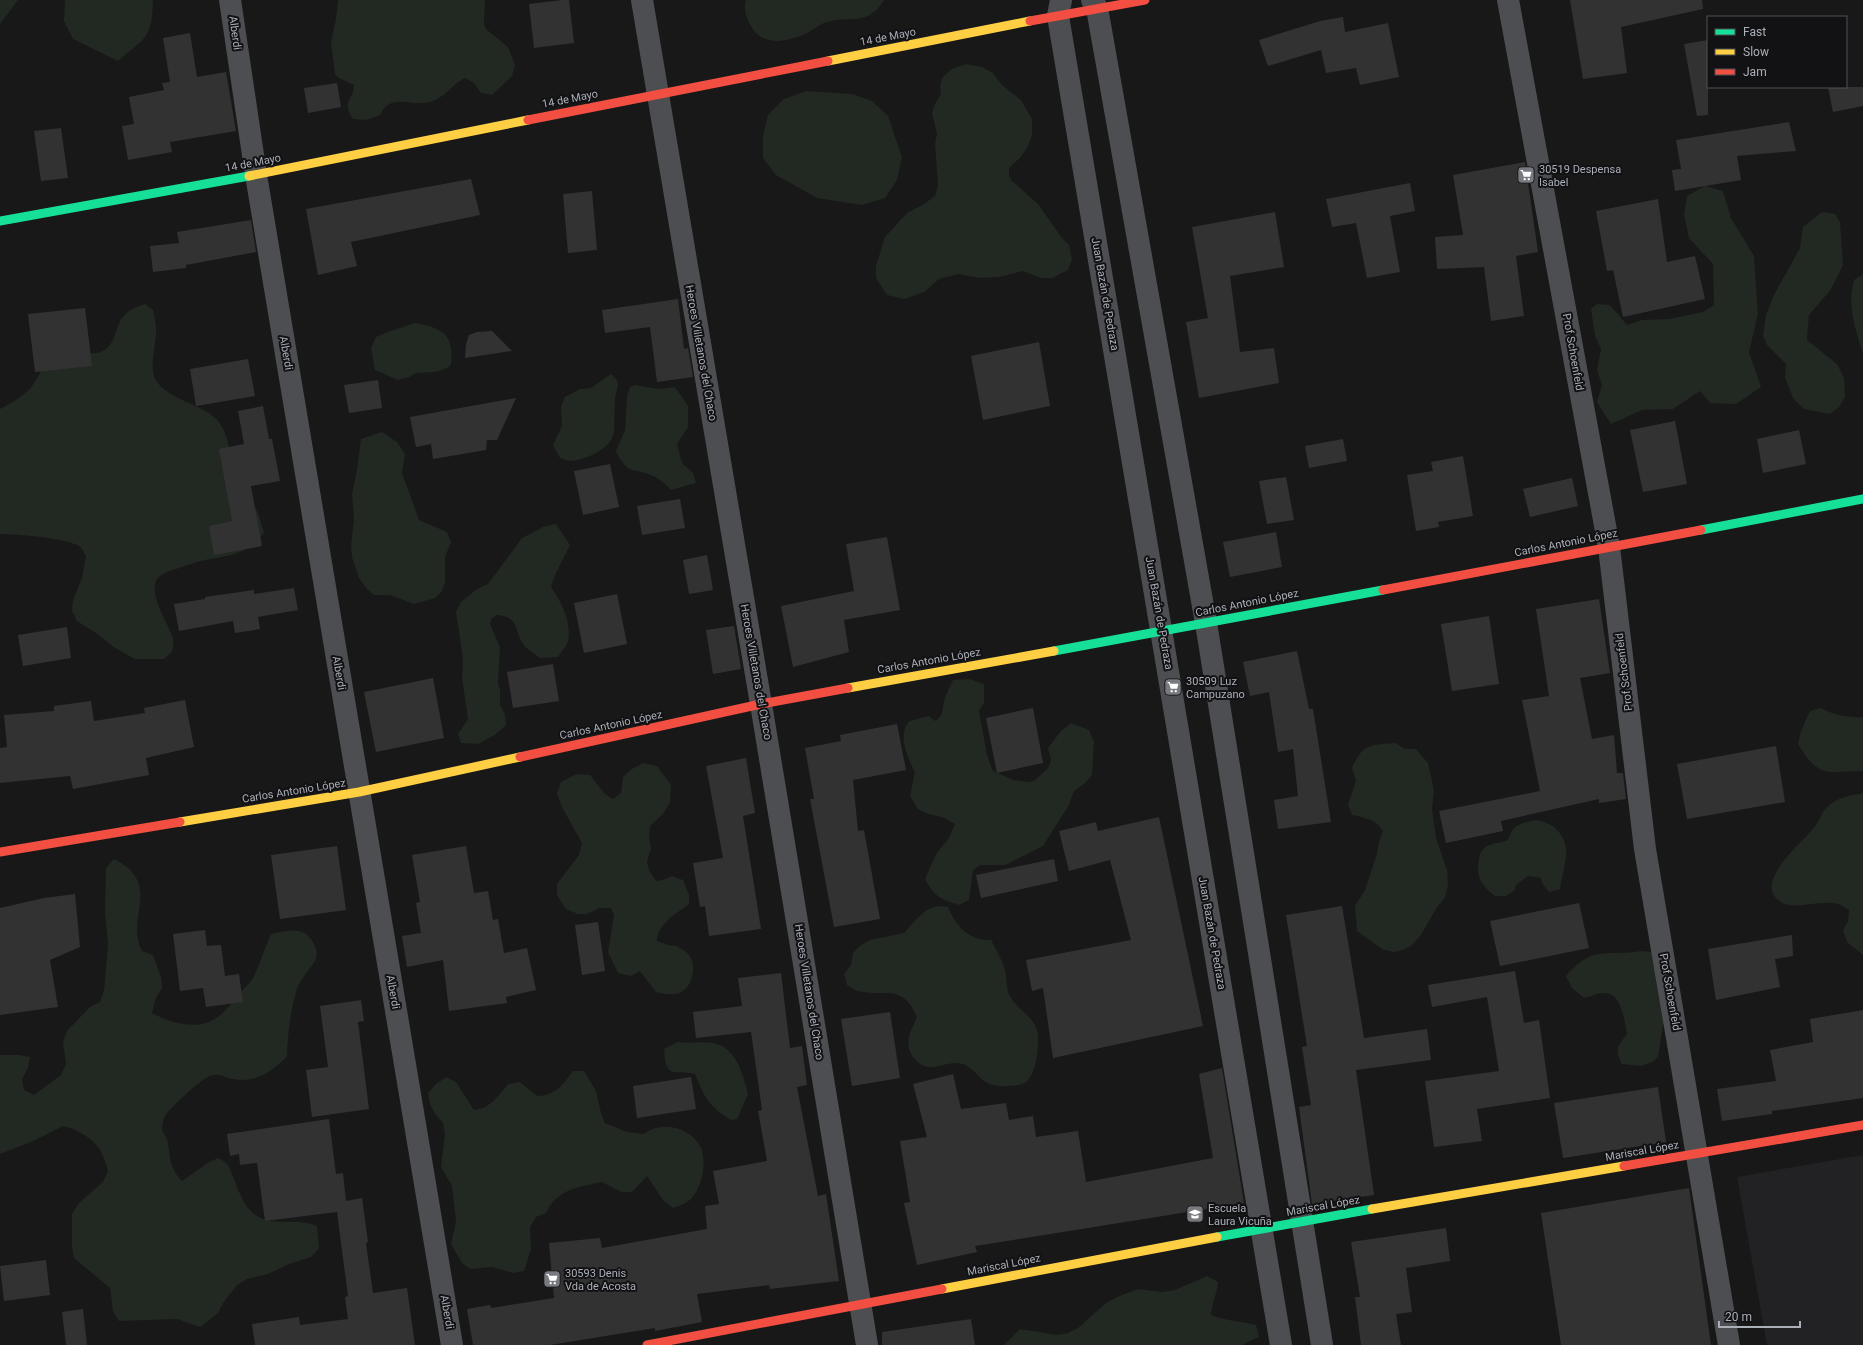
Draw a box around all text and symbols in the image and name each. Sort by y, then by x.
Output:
street label: Alberdi [226,15,244,51]
legend [1707,16,1847,88]
street label: 14 de Mayo [859,25,917,49]
text: Fast [1743,25,1766,39]
text: Slow [1743,45,1769,59]
text: Jam [1743,65,1767,79]
street label: 14 de Mayo [541,87,599,111]
street label: 14 de Mayo [224,151,282,175]
place label: 30519 Despensa Isabel [1539,163,1621,189]
supermarket icon: 30519 Despensa Isabel [1516,165,1536,185]
street label: Juan Bazán de Pedraza [1089,236,1121,352]
street label: Heroes Villetanos del Chaco [683,284,719,422]
street label: Prof Schoenfeld [1560,312,1586,392]
street label: Alberdi [277,335,295,371]
street label: Carlos Antonio López [1513,527,1619,559]
street label: Juan Bazán de Pedraza [1143,555,1175,671]
street label: Carlos Antonio López [1194,587,1300,619]
street label: Heroes Villetanos del Chaco [738,603,774,741]
street label: Prof Schoenfeld [1613,632,1635,712]
street label: Carlos Antonio López [876,645,982,676]
street label: Alberdi [330,655,348,691]
place label: 30509 Luz Campuzano [1186,675,1245,701]
supermarket icon: 30509 Luz Campuzano [1163,677,1183,697]
street label: Carlos Antonio López [558,708,664,742]
street label: Carlos Antonio López [241,776,347,806]
street label: Juan Bazán de Pedraza [1196,875,1228,991]
street label: Heroes Villetanos del Chaco [792,923,826,1061]
street label: Prof Schoenfeld [1657,952,1683,1032]
street label: Alberdi [384,974,402,1010]
street label: Mariscal López [1604,1138,1680,1164]
street label: Mariscal López [1285,1193,1361,1219]
place label: Escuela Laura Vicuña [1208,1202,1272,1228]
school or university icon: Escuela Laura Vicuña [1185,1204,1205,1224]
street label: Mariscal López [966,1251,1042,1278]
place label: 30593 Denis Vda de Acosta [565,1267,636,1293]
supermarket icon: 30593 Denis Vda de Acosta [542,1269,562,1289]
street label: Alberdi [438,1294,456,1330]
scale bar [1719,1303,1800,1329]
text: 20 m [1725,1310,1752,1324]

